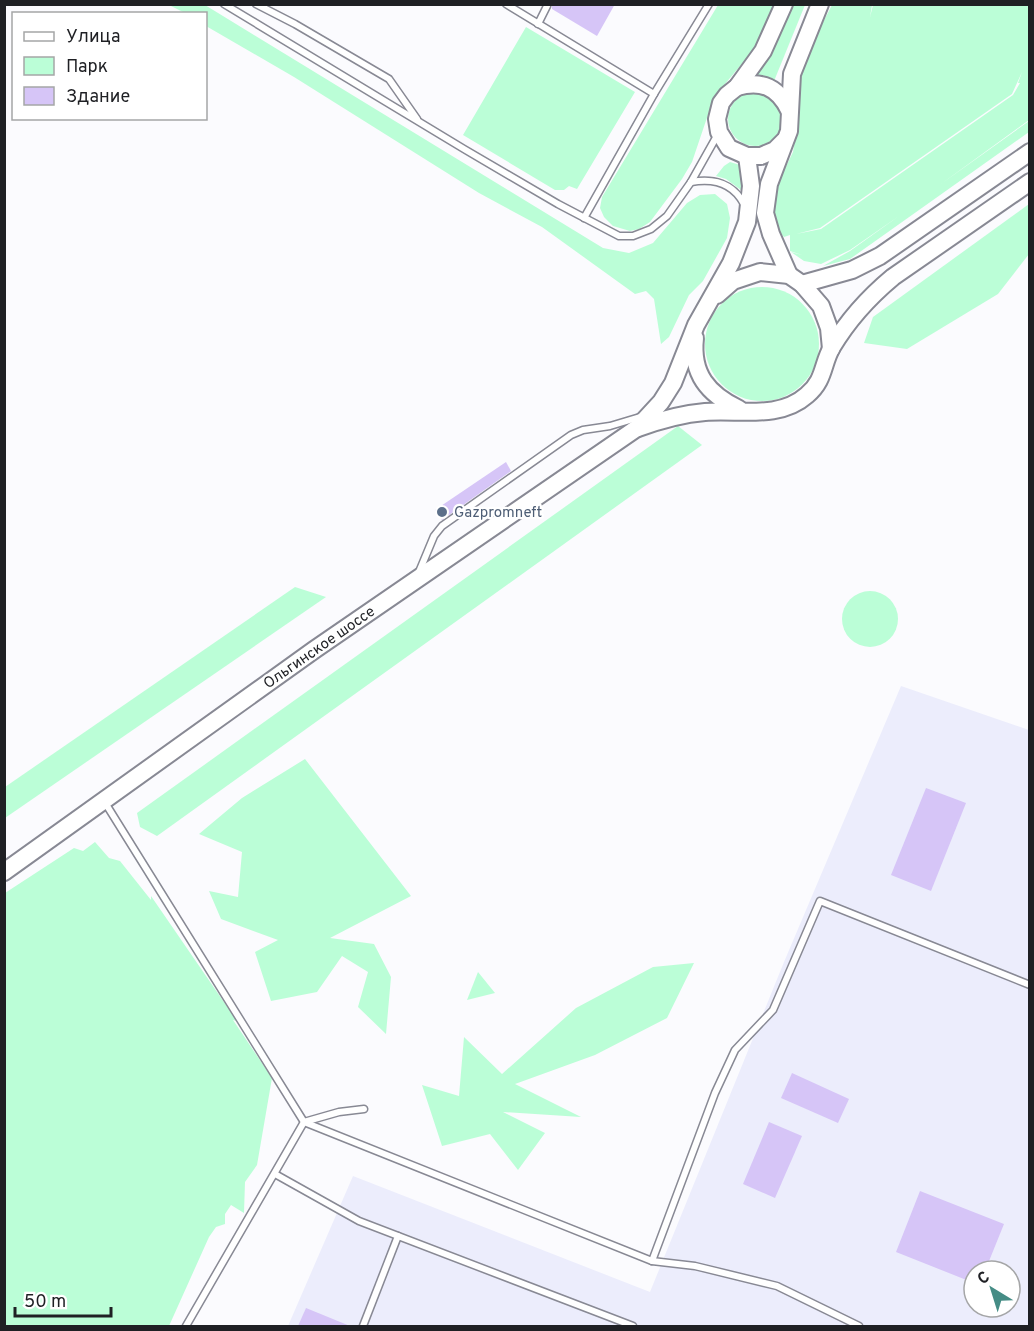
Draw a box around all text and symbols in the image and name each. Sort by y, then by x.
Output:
legend [12,12,207,120]
text: Улица [66,26,120,49]
text: Парк [66,56,108,79]
text: Здание [66,86,130,109]
place label: Gazpromneft [454,504,542,523]
marker: Gazpromneft [435,505,449,519]
street label: Ольгинское шоссе [260,603,379,694]
north arrow [962,1259,1022,1319]
text: С [974,1268,994,1290]
scale bar [15,1280,111,1318]
text: 50 m [24,1291,66,1314]

